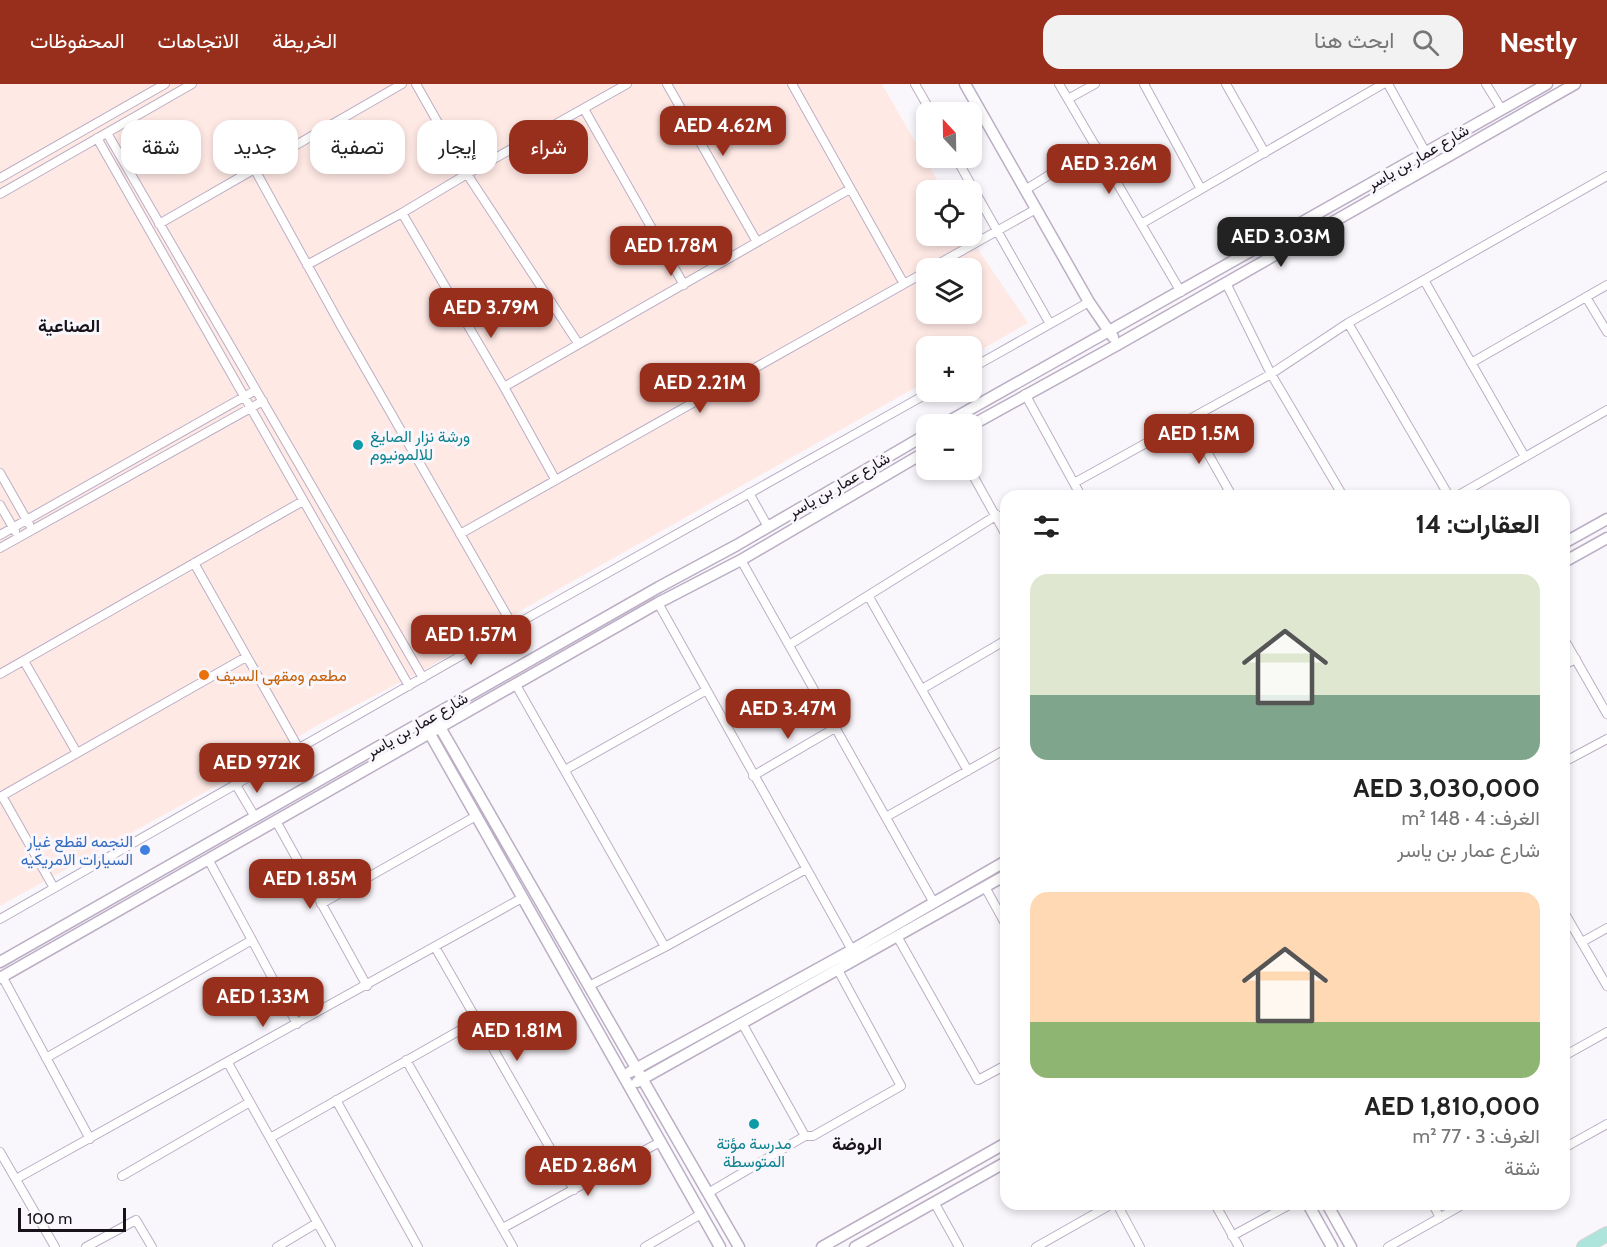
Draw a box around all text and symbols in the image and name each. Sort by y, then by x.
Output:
search box [1043,15,1463,69]
text: Nestly [1499,25,1577,59]
icon: search [1409,26,1442,59]
text: ابحث هنا [1314,27,1394,54]
text: المحفوظات [30,28,125,53]
text: الاتجاهات [158,28,239,53]
text: الخريطة [272,28,337,53]
north arrow [916,102,982,168]
map controls [916,102,982,480]
pin: AED 4.62M [654,106,792,157]
text: AED 4.62M [674,113,772,137]
chip: شقة [121,120,201,174]
chip: جديد [213,120,298,174]
chip: تصفية [310,120,405,174]
chip: إيجار [417,120,497,174]
chip: شراء [509,120,588,174]
street label: شارع عمار بن ياسر [1363,120,1473,196]
pin: AED 3.26M [1040,144,1178,195]
text: AED 3.26M [1061,151,1157,175]
button: locate [916,180,982,246]
pin: AED 3.03M [1212,217,1350,268]
text: AED 3.03M [1231,224,1331,248]
pin: AED 1.78M [602,226,740,277]
text: AED 1.78M [624,233,718,257]
button: layers [916,258,982,324]
pin: AED 3.79M [422,288,560,339]
text: AED 3.79M [443,295,539,319]
district label: الصناعية [38,315,100,337]
button: + [916,336,982,402]
pin: AED 2.21M [631,363,769,414]
text: AED 2.21M [654,370,746,394]
button: − [916,414,982,480]
pin: AED 1.5M [1137,414,1261,465]
text: AED 1.5M [1158,421,1240,445]
place label: ورشة نزار الصايغ للالمونيوم [370,427,470,465]
marker: ورشة نزار الصايغ للالمونيوم [351,438,365,452]
street label: شارع عمار بن ياسر [784,448,894,524]
text: العقارات: 14 [1415,508,1540,540]
icon: filters [1030,510,1063,543]
icon: home [1231,613,1339,721]
pin: AED 1.57M [402,615,540,666]
text: AED 1.57M [425,622,517,646]
place label: مطعم ومقهى السيف [216,666,347,686]
marker: مطعم ومقهى السيف [197,668,211,682]
street label: شارع عمار بن ياسر [362,688,472,764]
pin: AED 3.47M [719,689,857,740]
text: AED 3.47M [740,696,836,720]
pin: AED 972K [195,743,319,794]
text: AED 972K [213,750,301,774]
text: AED 3,030,000 [1353,772,1540,804]
text: الغرف: 4 · 148 m² [1402,806,1540,830]
place label: النجمه لقطع غيار السيارات الامريكيه [21,832,133,870]
text: شارع عمار بن ياسر [1397,838,1540,862]
marker: النجمه لقطع غيار السيارات الامريكيه [138,843,152,857]
pin: AED 1.85M [241,859,379,910]
text: AED 1.85M [263,866,357,890]
icon: home [1231,931,1339,1039]
pin: AED 1.33M [194,977,332,1028]
text: AED 1.33M [217,984,309,1008]
pin: AED 1.81M [448,1011,586,1062]
text: AED 1.81M [472,1018,562,1042]
text: AED 1,810,000 [1365,1090,1540,1122]
marker: مدرسة مؤتة المتوسطة [747,1117,761,1131]
text: الغرف: 3 · 77 m² [1412,1124,1540,1148]
district label: الروضة [832,1133,882,1155]
place label: مدرسة مؤتة المتوسطة [716,1134,792,1172]
pin: AED 2.86M [519,1146,657,1197]
text: AED 2.86M [539,1153,637,1177]
text: شقة [1504,1156,1540,1180]
scale bar [18,1205,126,1232]
text: 100 m [27,1209,72,1228]

